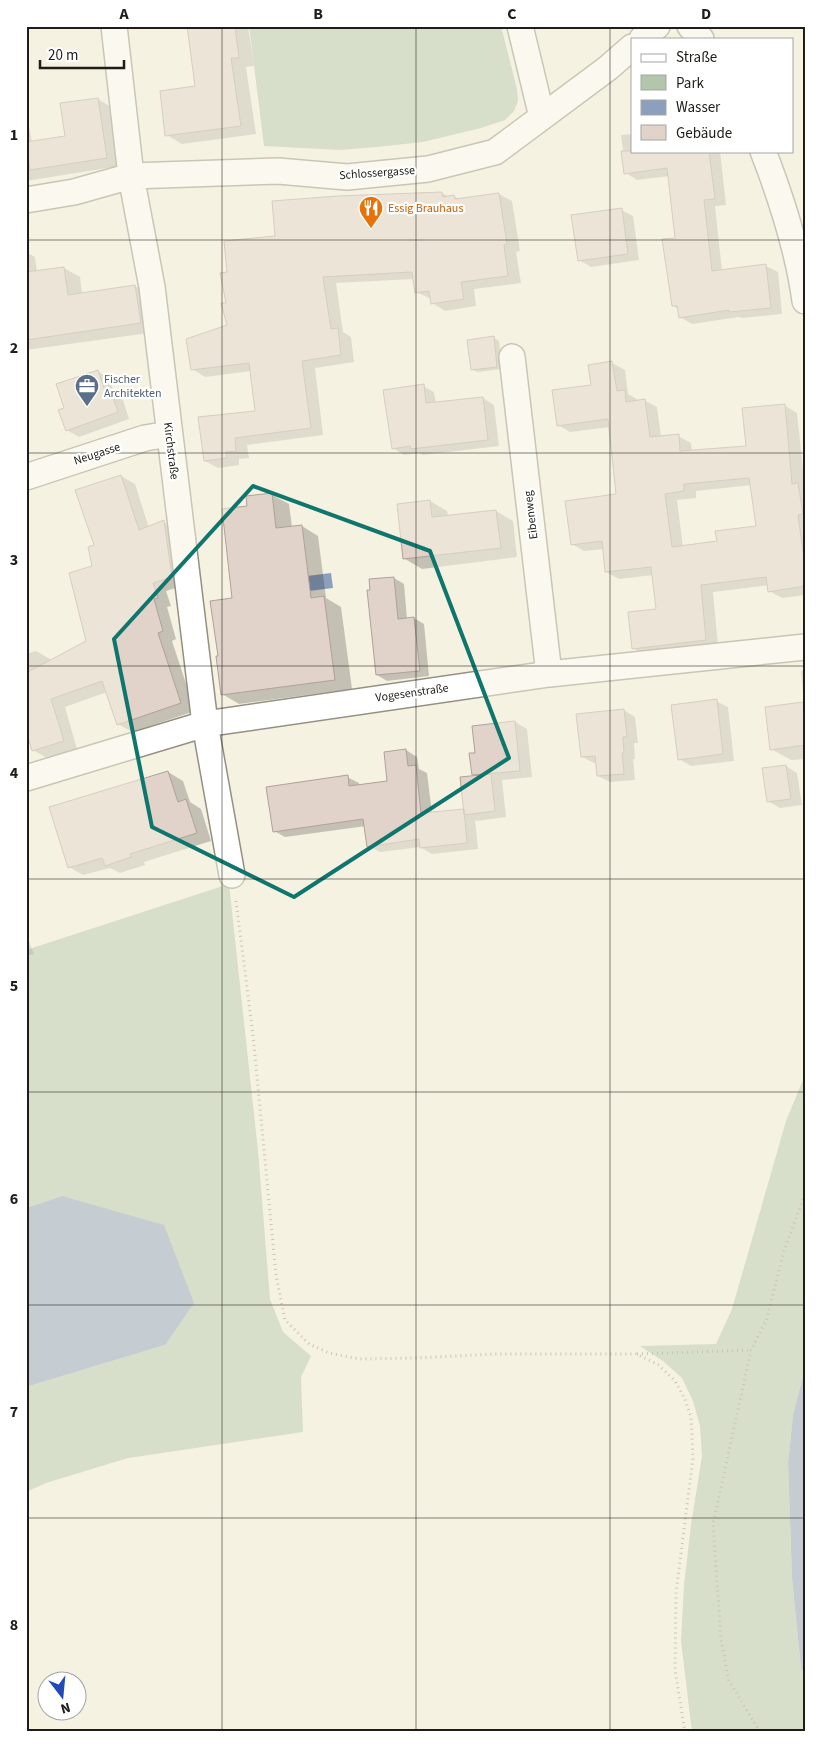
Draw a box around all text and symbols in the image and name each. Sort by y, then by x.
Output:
text: A [118,3,129,25]
text: B [313,3,323,25]
text: C [507,3,517,25]
text: D [701,3,711,25]
scale bar [40,38,124,70]
legend [631,38,794,152]
text: 20 m [48,45,78,66]
text: Straße [676,47,717,68]
text: Park [676,73,705,94]
text: Wasser [676,97,721,118]
text: Gebäude [676,123,732,144]
text: 1 [10,124,18,146]
street label: Schlossergasse [339,162,415,184]
restaurant icon: Essig Brauhaus [358,195,384,229]
place label: Essig Brauhaus [388,200,463,217]
text: 2 [10,337,18,359]
place label: Fischer Architekten [104,371,161,402]
office icon: Fischer Architekten [74,373,100,407]
street label: Kirchstraße [159,421,183,481]
street label: Neugasse [71,438,123,470]
street label: Eibenweg [520,490,542,540]
text: 3 [10,549,18,571]
street label: Vogesenstraße [374,679,450,707]
text: 4 [10,762,19,784]
text: 5 [10,975,18,997]
text: 6 [10,1188,18,1210]
text: 7 [10,1401,18,1423]
text: 8 [10,1614,18,1636]
north arrow [38,1670,88,1720]
text: N [58,1697,73,1718]

